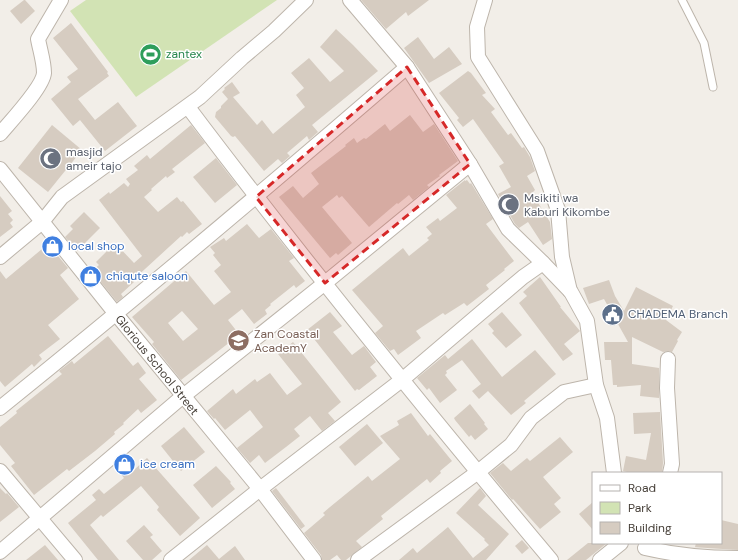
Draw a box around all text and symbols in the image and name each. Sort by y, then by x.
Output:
sports icon: zantex [138,41,164,67]
place label: zantex [166,46,202,62]
place label: masjid ameir tajo [66,144,122,174]
mosque icon: masjid ameir tajo [37,146,63,172]
place label: Msikiti wa Kaburi Kikombe [524,190,610,220]
mosque icon: Msikiti wa Kaburi Kikombe [496,192,522,218]
shop icon: local shop [40,233,66,259]
place label: local shop [68,238,125,254]
shop icon: chiqute saloon [78,263,104,289]
place label: chiqute saloon [106,268,188,284]
public building icon: CHADEMA Branch [600,301,626,327]
place label: CHADEMA Branch [628,306,728,322]
street label: Glorious School Street [112,312,202,419]
place label: Zan Coastal AcademY [254,326,319,356]
school or university icon: Zan Coastal AcademY [225,328,251,354]
shop icon: ice cream [111,451,137,477]
place label: ice cream [140,456,195,472]
legend [592,472,722,544]
text: Road [628,480,656,496]
text: Park [628,500,652,516]
text: Building [628,520,672,536]

